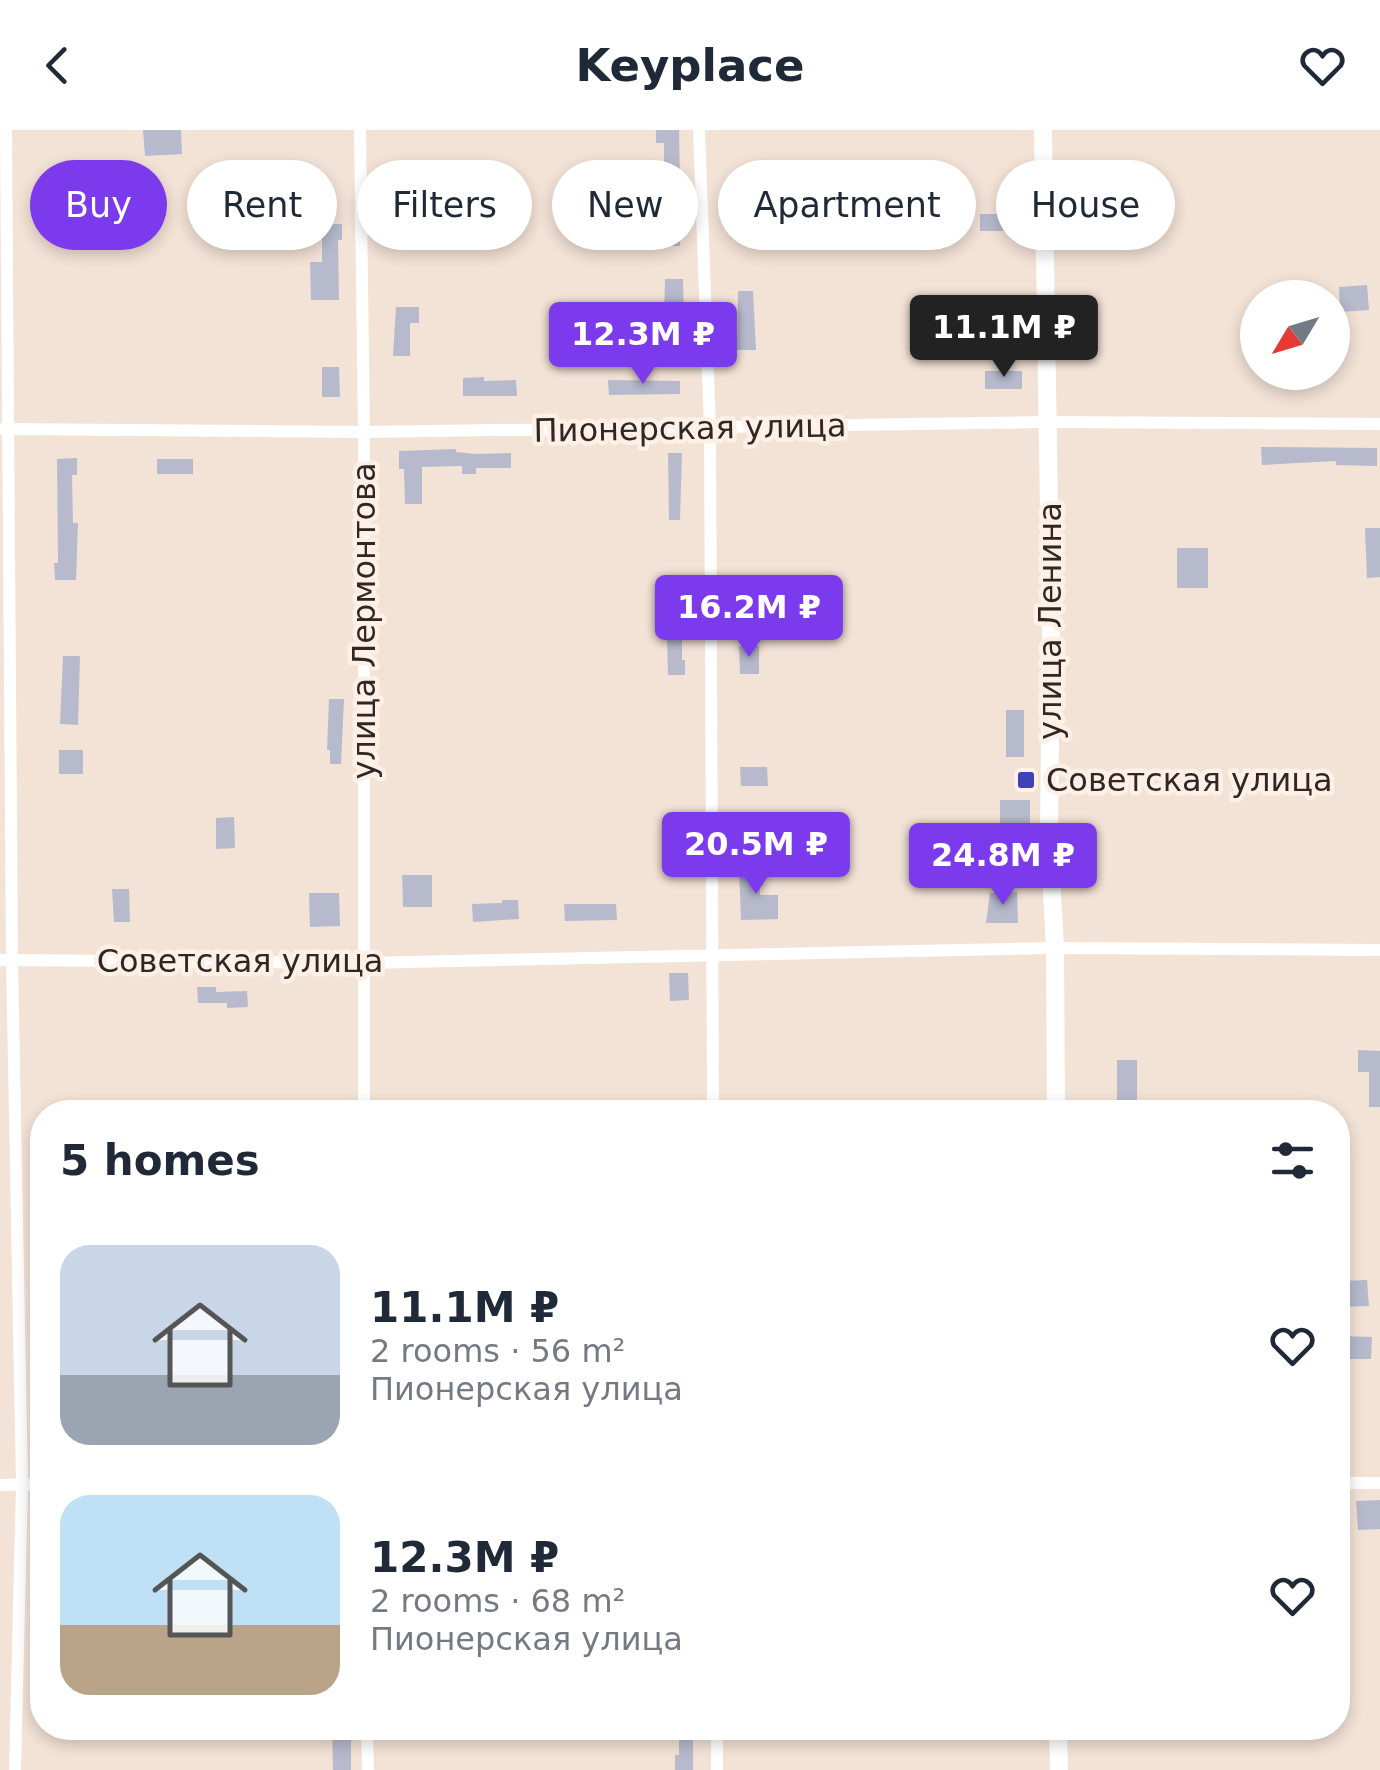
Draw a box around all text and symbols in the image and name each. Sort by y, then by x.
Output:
icon: back [30,38,85,93]
icon: heart [1295,38,1350,93]
text: Keyplace [575,39,805,92]
chip: Buy [30,160,167,250]
chip: Rent [187,160,337,250]
chip: Filters [357,160,532,250]
chip: New [552,160,698,250]
chip: Apartment [718,160,976,250]
chip: House [996,160,1175,250]
north arrow [1240,280,1350,390]
map controls [1240,280,1350,390]
pin: 11.1M ₽ [912,295,1096,380]
pin: 12.3M ₽ [551,302,735,387]
text: 11.1M ₽ [932,308,1076,346]
text: 12.3M ₽ [571,315,715,353]
street label: Пионерская улица [533,406,847,450]
street label: улица Лермонтова [345,462,383,780]
street label: улица Ленина [1031,502,1069,740]
pin: 16.2M ₽ [657,575,841,660]
text: 16.2M ₽ [677,588,821,626]
place label: Советская улица [1046,761,1333,799]
marker: Советская улица [1015,769,1037,791]
pin: 20.5M ₽ [664,812,848,897]
pin: 24.8M ₽ [911,823,1095,908]
text: 20.5M ₽ [684,825,828,863]
text: 24.8M ₽ [931,836,1075,874]
street label: Советская улица [97,942,383,980]
icon: filters [1265,1133,1320,1188]
text: 5 homes [60,1136,260,1185]
text: 11.1M ₽ [370,1283,559,1332]
icon: home [140,1285,260,1405]
icon: heart [1265,1318,1320,1373]
text: 2 rooms · 56 m² [370,1332,625,1370]
text: Пионерская улица [370,1370,683,1408]
text: 12.3M ₽ [370,1533,559,1582]
icon: home [140,1535,260,1655]
icon: heart [1265,1568,1320,1623]
text: 2 rooms · 68 m² [370,1582,625,1620]
text: Пионерская улица [370,1620,683,1658]

